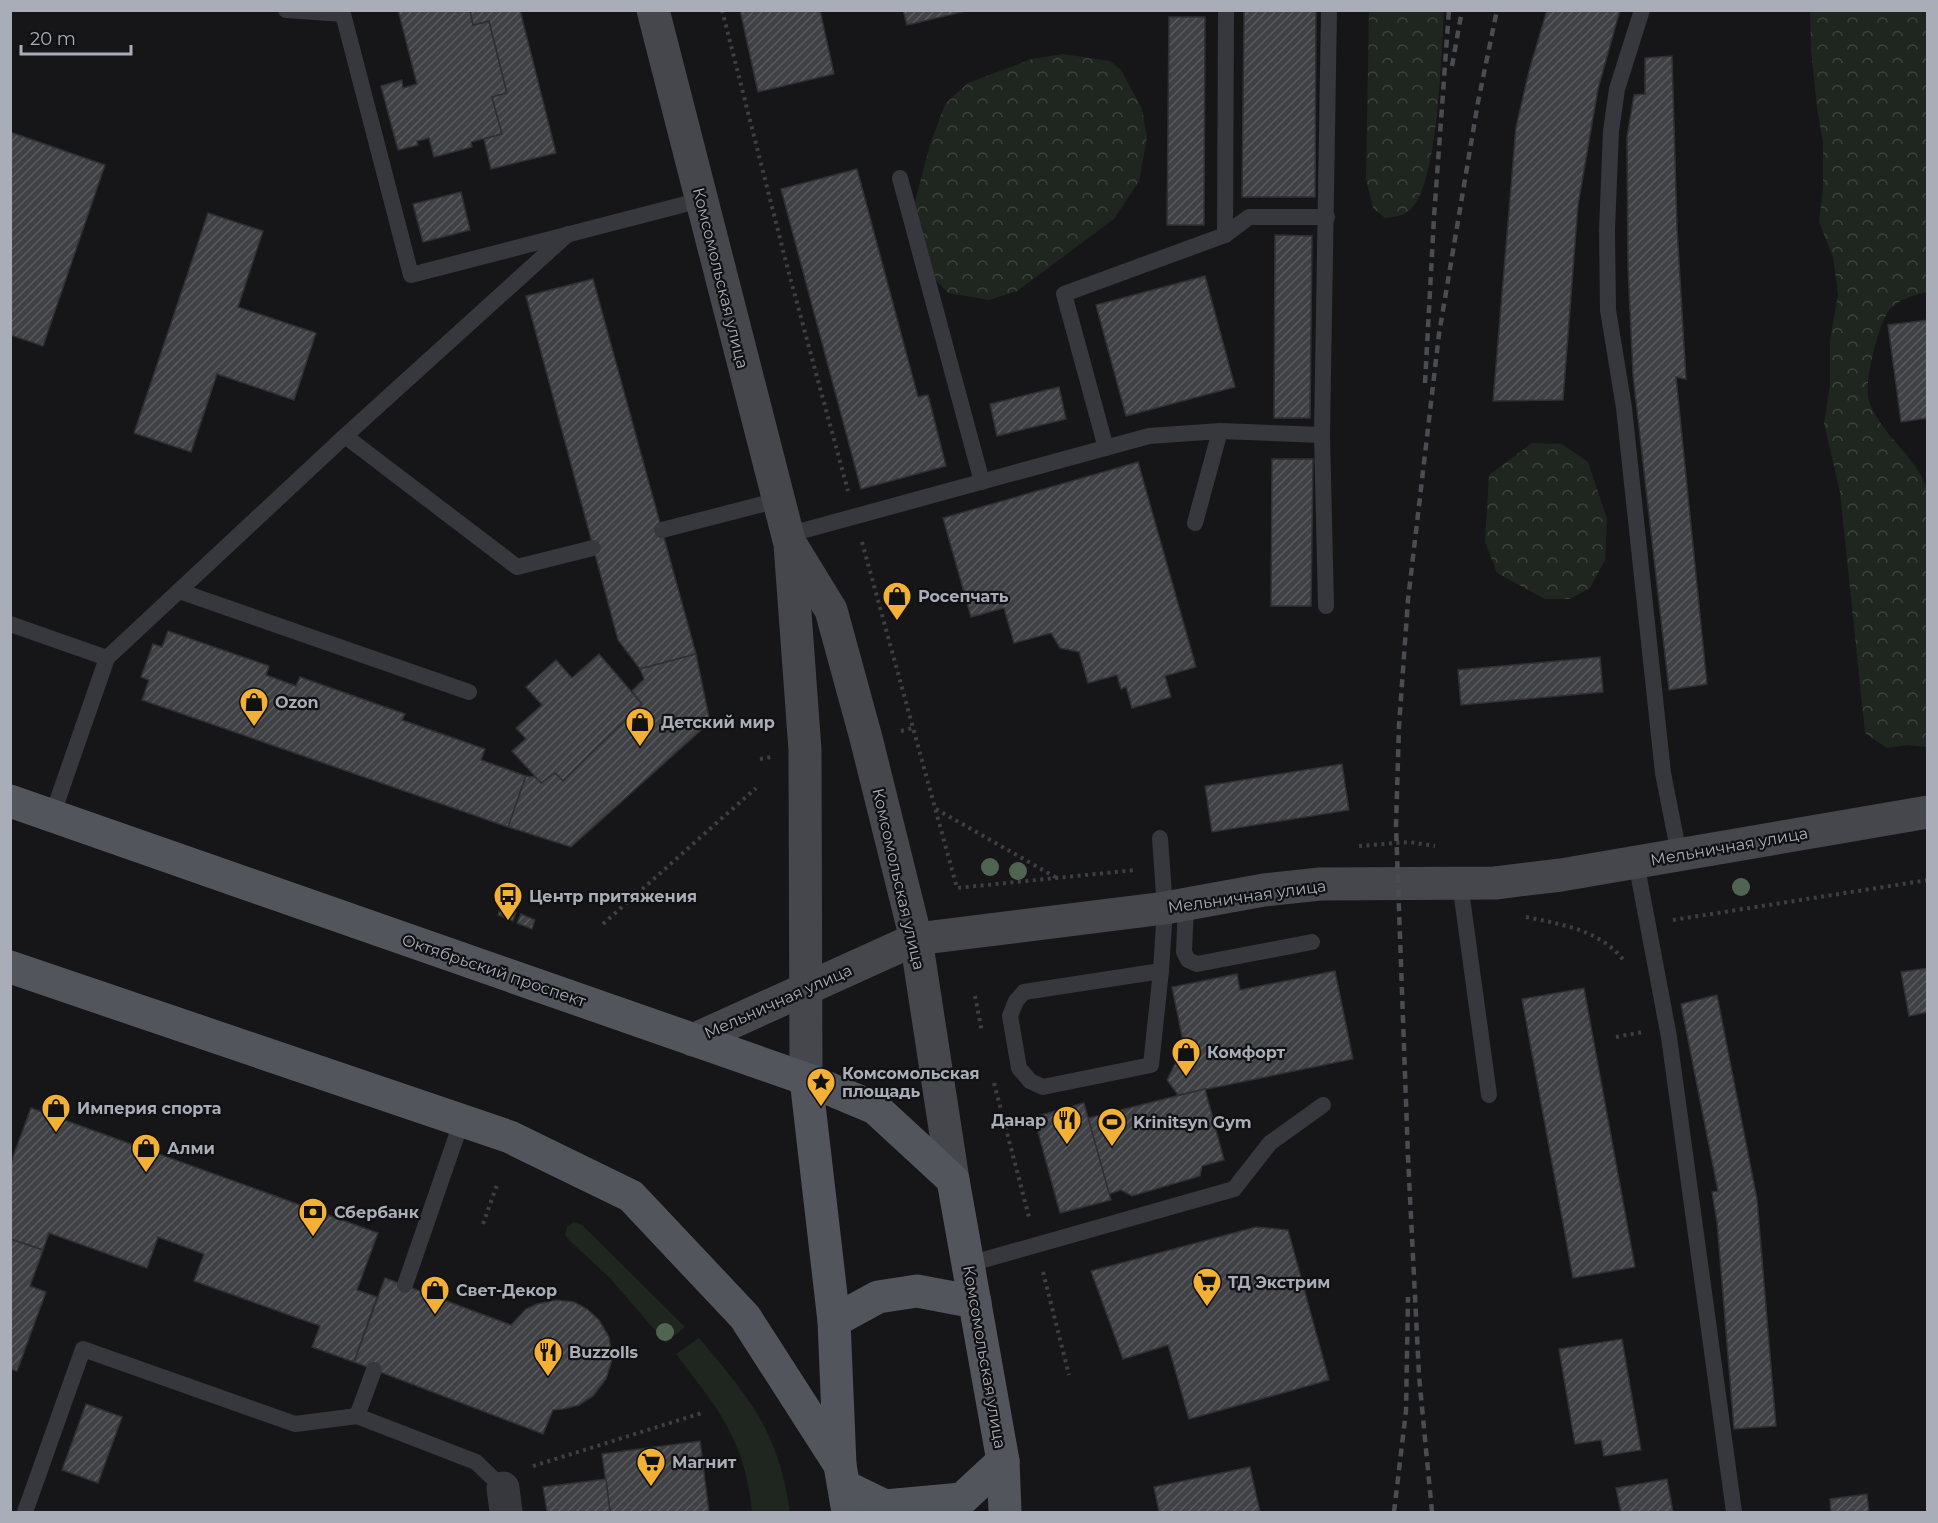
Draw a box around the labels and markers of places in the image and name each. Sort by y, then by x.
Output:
shop icon: Росепчать [881,580,913,622]
place label: Росепчать [918,587,1009,606]
shop icon: Ozon [238,686,270,728]
place label: Ozon [275,693,319,712]
shop icon: Детский мир [624,706,656,748]
place label: Детский мир [661,713,775,732]
bus stop icon: Центр притяжения [492,880,524,922]
place label: Центр притяжения [529,887,697,906]
shop icon: Комфорт [1170,1036,1202,1078]
place label: Комфорт [1207,1043,1286,1062]
place label: Комсомольская площадь [842,1064,980,1101]
place icon: Комсомольская площадь [805,1066,837,1108]
shop icon: Империя спорта [40,1092,72,1134]
place label: Империя спорта [77,1099,221,1118]
restaurant icon: Данар [1051,1104,1083,1146]
sports icon: Krinitsyn Gym [1096,1106,1128,1148]
place label: Данар [991,1111,1046,1130]
place label: Krinitsyn Gym [1133,1113,1252,1132]
shop icon: Алми [130,1132,162,1174]
place label: Алми [167,1139,215,1158]
bank icon: Сбербанк [297,1196,329,1238]
place label: Сбербанк [334,1203,420,1222]
supermarket icon: ТД Экстрим [1191,1266,1223,1308]
place label: ТД Экстрим [1228,1273,1330,1292]
shop icon: Свет-Декор [419,1274,451,1316]
place label: Свет-Декор [456,1281,557,1300]
restaurant icon: Buzzolls [532,1336,564,1378]
place label: Buzzolls [569,1343,639,1362]
supermarket icon: Магнит [635,1446,667,1488]
place label: Магнит [672,1453,737,1472]

